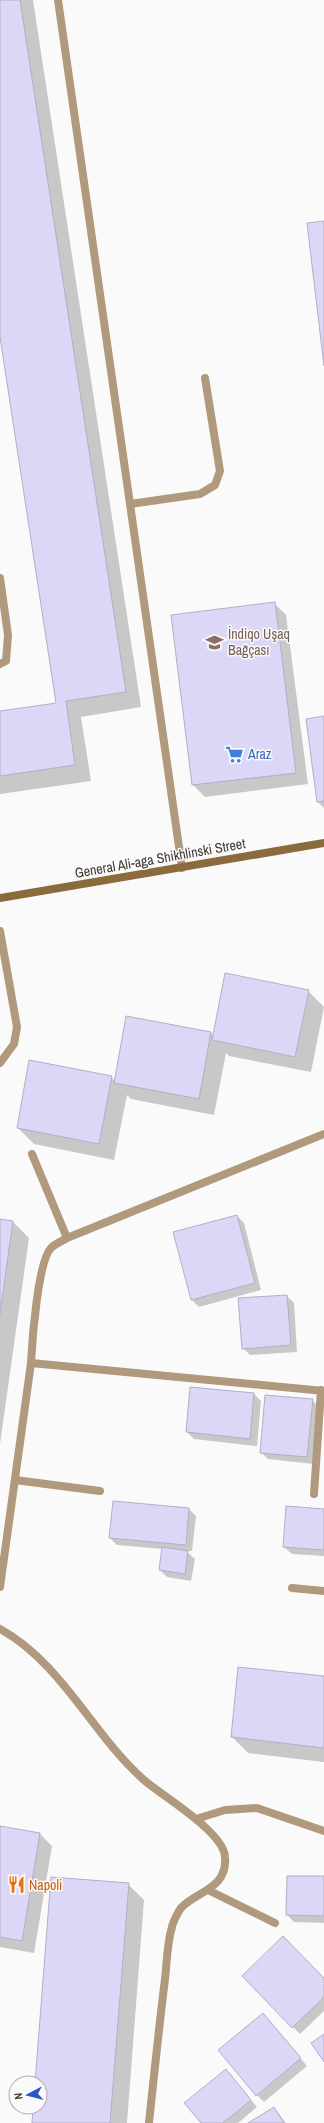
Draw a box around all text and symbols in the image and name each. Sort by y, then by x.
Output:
place label: İndiqo Uşaq Bağçası [228,625,290,659]
school or university icon: İndiqo Uşaq Bağçası [205,632,225,652]
supermarket icon: Araz [225,744,245,764]
place label: Araz [247,745,272,763]
street label: General Ali-aga Shikhlinski Street [73,834,247,882]
restaurant icon: Napoli [6,1875,26,1895]
place label: Napoli [29,1876,62,1894]
north arrow [8,2075,48,2115]
text: N [11,2092,25,2100]

